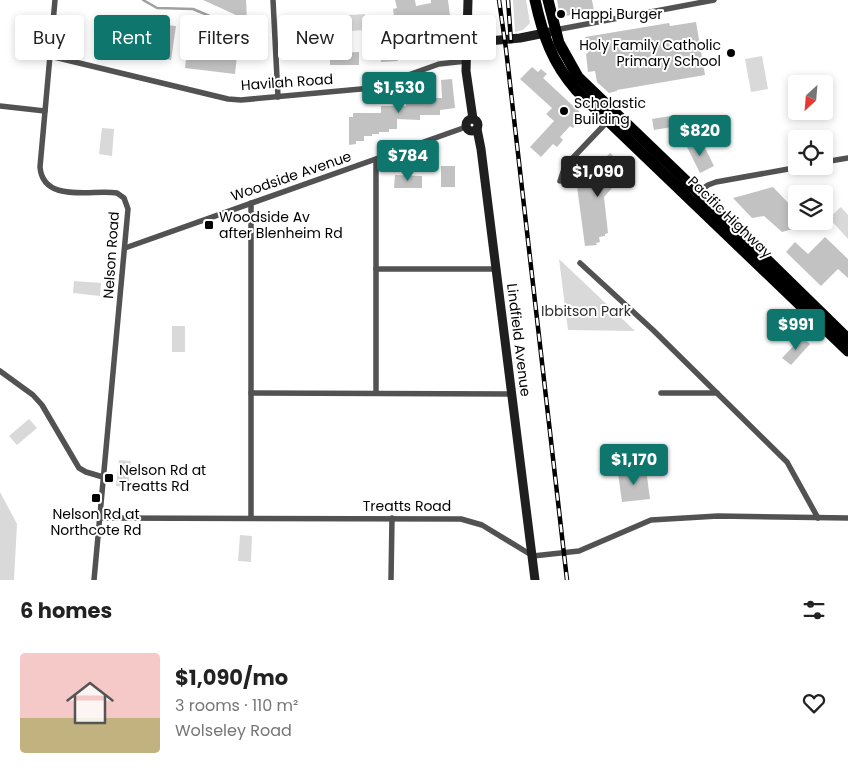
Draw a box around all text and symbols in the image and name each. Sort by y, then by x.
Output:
place label: Happi Burger [571,4,662,24]
marker: Happi Burger [555,8,567,20]
chip: Buy [15,15,84,60]
chip: Rent [94,15,170,60]
chip: Filters [180,15,268,60]
chip: New [278,15,352,60]
chip: Apartment [362,15,496,60]
place label: Holy Family Catholic Primary School [579,35,721,71]
marker: Holy Family Catholic Primary School [725,47,737,59]
street label: Havilah Road [240,69,334,95]
pin: $1,530 [358,72,440,114]
north arrow [788,75,832,120]
map controls [788,75,833,230]
text: $1,530 [373,76,425,99]
place label: Scholastic Building [574,93,646,129]
marker: Scholastic Building [558,105,570,117]
pin: $820 [670,114,730,157]
text: $820 [680,119,720,142]
button: locate [788,130,833,175]
pin: $784 [378,140,438,182]
text: $784 [388,144,428,167]
street label: Woodside Avenue [228,146,354,206]
pin: $1,090 [557,156,639,198]
text: $1,090 [572,160,624,183]
street label: Pacific Highway [683,172,777,263]
button: layers [788,185,833,230]
place label: Woodside Av after Blenheim Rd [219,207,343,243]
street label: Nelson Road [98,211,124,299]
marker: Woodside Av after Blenheim Rd [203,219,215,231]
street label: Lindfield Avenue [502,282,536,398]
park label: Ibbitson Park [541,301,632,321]
pin: $991 [766,308,826,351]
text: $991 [778,313,814,336]
pin: $1,170 [593,444,675,486]
text: $1,170 [611,448,657,471]
place label: Nelson Rd at Treatts Rd [119,460,206,496]
marker: Nelson Rd at Treatts Rd [103,472,115,484]
marker: Nelson Rd at Northcote Rd [90,492,102,504]
street label: Treatts Road [363,496,451,516]
place label: Nelson Rd at Northcote Rd [50,504,142,540]
text: 6 homes [20,596,112,625]
icon: filters [800,596,828,624]
text: $1,090/mo [175,663,288,692]
icon: home [60,673,120,733]
icon: heart [800,689,828,717]
text: 3 rooms · 110 m² [175,694,298,717]
text: Wolseley Road [175,719,292,742]

